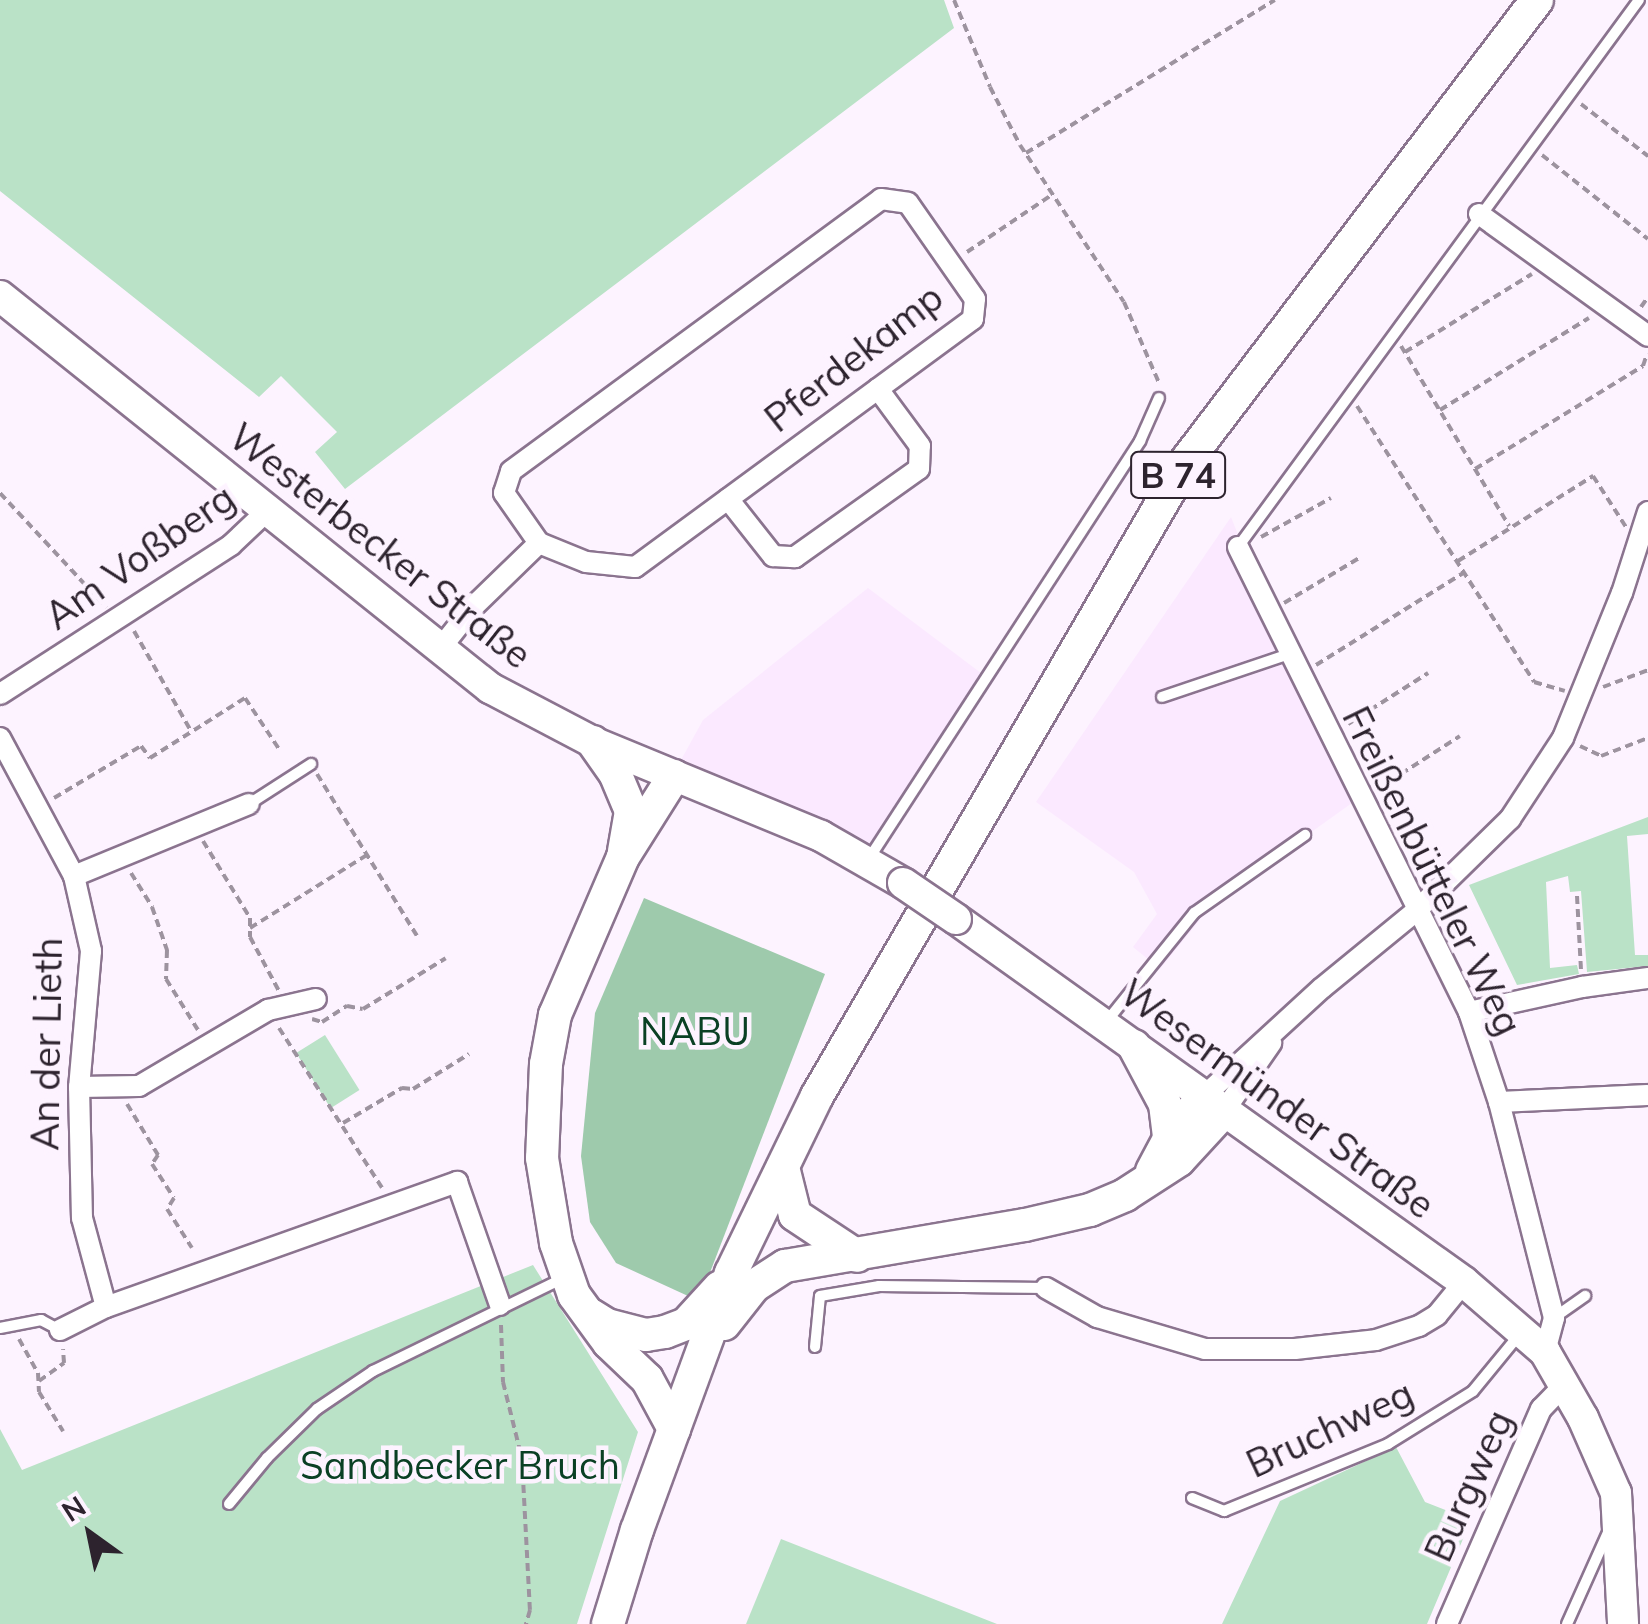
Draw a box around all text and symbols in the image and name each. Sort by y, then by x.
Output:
street label: Pferdekamp [756,274,952,442]
street label: Westerbecker Straße [220,414,540,678]
road number: B 74 [1128,445,1228,505]
street label: Am Voßberg [36,475,244,639]
street label: Freißenbütteler Weg [1333,699,1531,1043]
street label: An der Lieth [22,937,72,1151]
street label: Wesermünder Straße [1111,970,1443,1228]
park label: NABU [640,1009,750,1055]
street label: Bruchweg [1239,1371,1421,1487]
street label: Burgweg [1416,1403,1522,1569]
park label: Sandbecker Bruch [300,1443,620,1489]
north arrow [40,1484,140,1584]
text: N [55,1488,92,1529]

